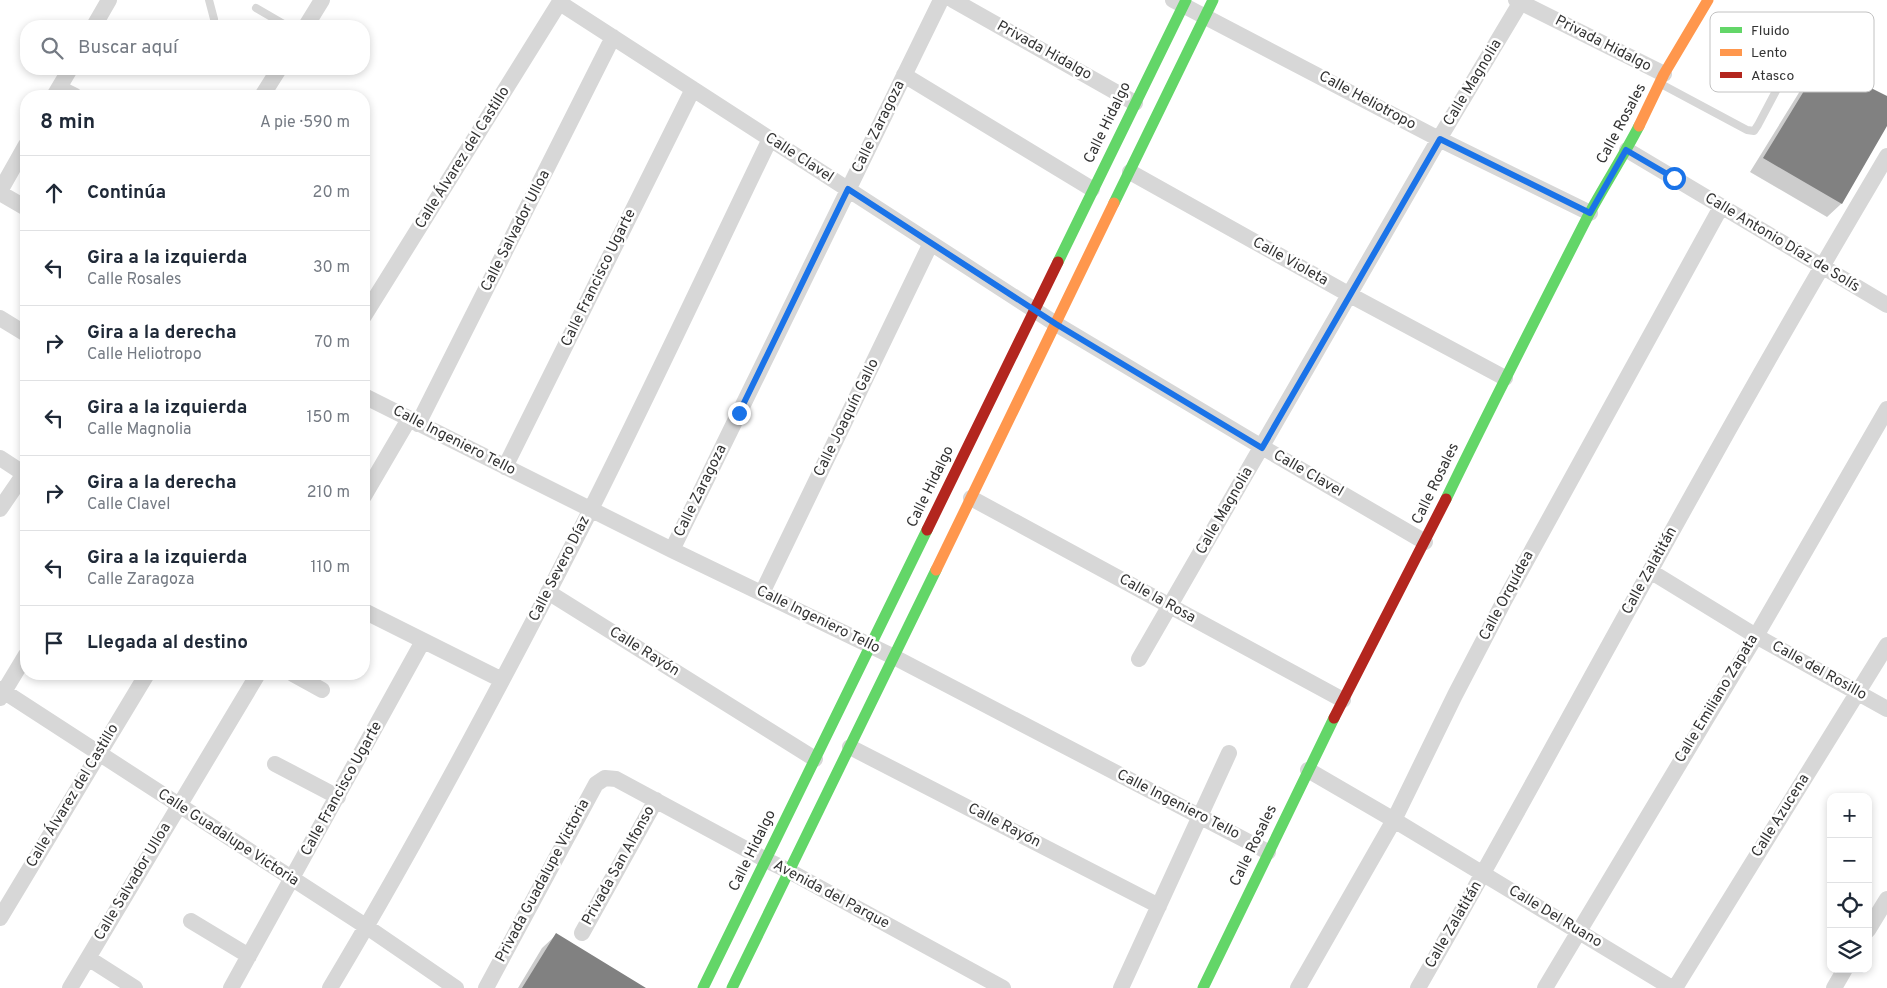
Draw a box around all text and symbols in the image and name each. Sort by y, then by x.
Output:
street label: Privada Hidalgo [1552,12,1654,76]
legend [1710,12,1874,92]
street label: Privada Hidalgo [993,17,1095,85]
search box [20,20,370,75]
text: Fluido [1751,23,1790,40]
icon: search [38,34,66,62]
text: Buscar aquí [78,36,178,60]
street label: Calle Magnolia [1440,36,1506,130]
text: Lento [1751,45,1787,62]
street label: Calle Heliotropo [1315,67,1419,135]
text: Atasco [1751,68,1794,85]
street label: Calle Zaragoza [848,78,910,176]
street label: Calle Hidalgo [1080,79,1136,167]
street label: Calle Rosales [1593,80,1651,168]
street label: Calle Álvarez del Castillo [411,83,515,233]
text: 8 min [40,109,95,136]
text: A pie · 590 m [260,113,350,133]
street label: Calle Clavel [761,129,837,187]
street label: Calle Salvador Ulloa [477,167,555,295]
route start [1663,167,1686,190]
icon: ahead [40,179,68,207]
text: Continúa [87,181,166,205]
text: 20 m [313,183,350,203]
street label: Calle Antonio Díaz de Solís [1701,189,1863,297]
street label: Calle Francisco Ugarte [557,206,641,350]
street label: Calle Violeta [1249,233,1331,291]
text: Gira a la izquierda [87,246,247,270]
icon: left [40,254,68,282]
text: 30 m [313,258,350,278]
text: Calle Rosales [87,270,181,290]
text: Gira a la derecha [87,321,237,345]
icon: right [40,329,68,357]
text: 70 m [315,333,350,353]
text: Calle Heliotropo [87,345,202,365]
street label: Calle Joaquín Gallo [810,356,884,480]
text: Gira a la izquierda [87,396,247,420]
street label: Calle Ingeniero Tello [389,402,519,480]
route end [728,402,751,425]
icon: left [40,404,68,432]
text: 150 m [307,408,350,428]
text: Calle Magnolia [87,420,192,440]
street label: Calle Rosales [1408,440,1464,528]
street label: Calle Zaragoza [670,442,732,540]
street label: Calle Hidalgo [903,443,959,531]
street label: Calle Clavel [1269,446,1347,502]
street label: Calle Magnolia [1192,464,1258,558]
text: Gira a la derecha [87,471,237,495]
icon: right [40,479,68,507]
text: 210 m [307,483,350,503]
text: Calle Clavel [87,495,170,515]
street label: Calle Severo Díaz [525,513,595,625]
street label: Calle Zalatitán [1618,524,1682,618]
text: Gira a la izquierda [87,546,247,570]
street label: Calle Orquídea [1475,548,1539,644]
icon: left [40,554,68,582]
text: 110 m [310,558,350,578]
text: Calle Zaragoza [87,570,194,590]
street label: Calle la Rosa [1115,570,1199,628]
street label: Calle Ingeniero Tello [753,582,883,658]
street label: Calle Rayón [605,623,683,681]
icon: arrive [40,629,68,657]
text: Llegada al destino [87,631,248,655]
street label: Calle Emiliano Zapata [1671,631,1763,767]
street label: Calle del Rosillo [1768,637,1870,705]
street label: Calle Francisco Ugarte [297,718,387,860]
street label: Calle Álvarez del Castillo [22,720,123,871]
street label: Calle Ingeniero Tello [1113,766,1243,844]
street label: Calle Azucena [1748,771,1814,861]
street label: Calle Guadalupe Victoria [154,785,302,891]
map controls [1827,793,1872,973]
button: + [1827,793,1872,838]
street label: Privada Guadalupe Victoria [492,796,594,966]
street label: Calle Rayón [964,800,1044,852]
street label: Calle Rosales [1226,802,1282,890]
street label: Privada San Alfonso [578,803,660,929]
street label: Calle Hidalgo [725,807,781,895]
street label: Calle Salvador Ulloa [90,820,176,944]
button: − [1827,838,1872,883]
street label: Avenida del Parque [770,856,892,934]
street label: Calle Zalatitán [1421,878,1487,972]
street label: Calle Del Ruano [1505,882,1605,952]
button: locate [1827,883,1872,928]
button: layers [1827,928,1872,973]

